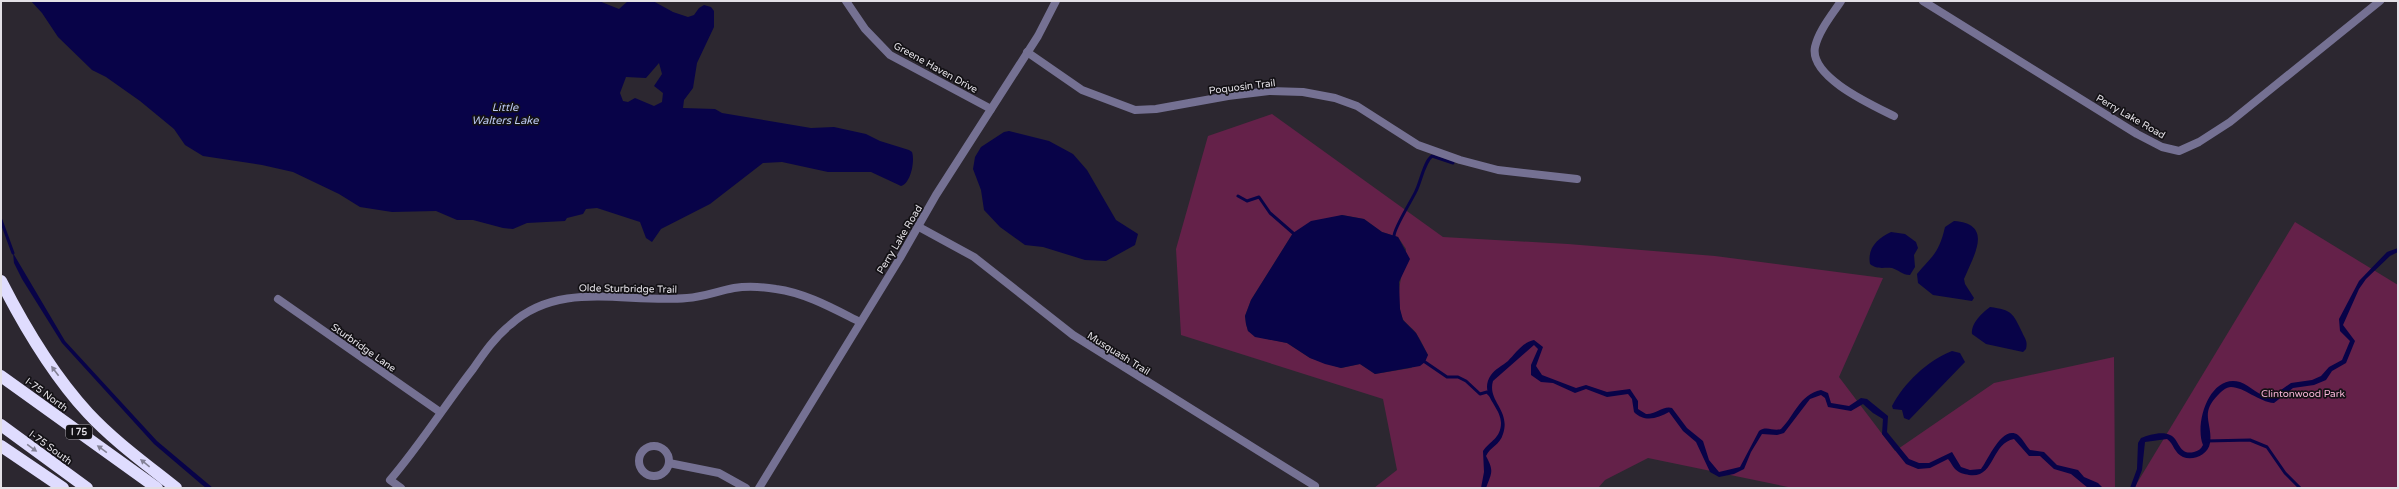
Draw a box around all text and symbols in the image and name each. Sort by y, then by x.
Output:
street label: Greene Haven Drive [891,40,980,96]
street label: Poquosin Trail [1208,77,1276,97]
street label: Perry Lake Road [2094,92,2167,142]
water label: Little Walters Lake [472,101,539,127]
street label: Perry Lake Road [875,203,925,276]
street label: Olde Sturbridge Trail [579,282,677,296]
street label: Sturbridge Lane [329,321,398,375]
street label: Musquash Trail [1085,330,1152,378]
one-way arrow [51,366,59,376]
street label: I-75 North [23,375,70,414]
park label: Clintonwood Park [2261,388,2346,400]
road number: I 75 [66,425,92,439]
street label: I-75 South [27,428,74,467]
one-way arrow [27,444,38,452]
one-way arrow [97,445,108,453]
one-way arrow [140,459,151,468]

